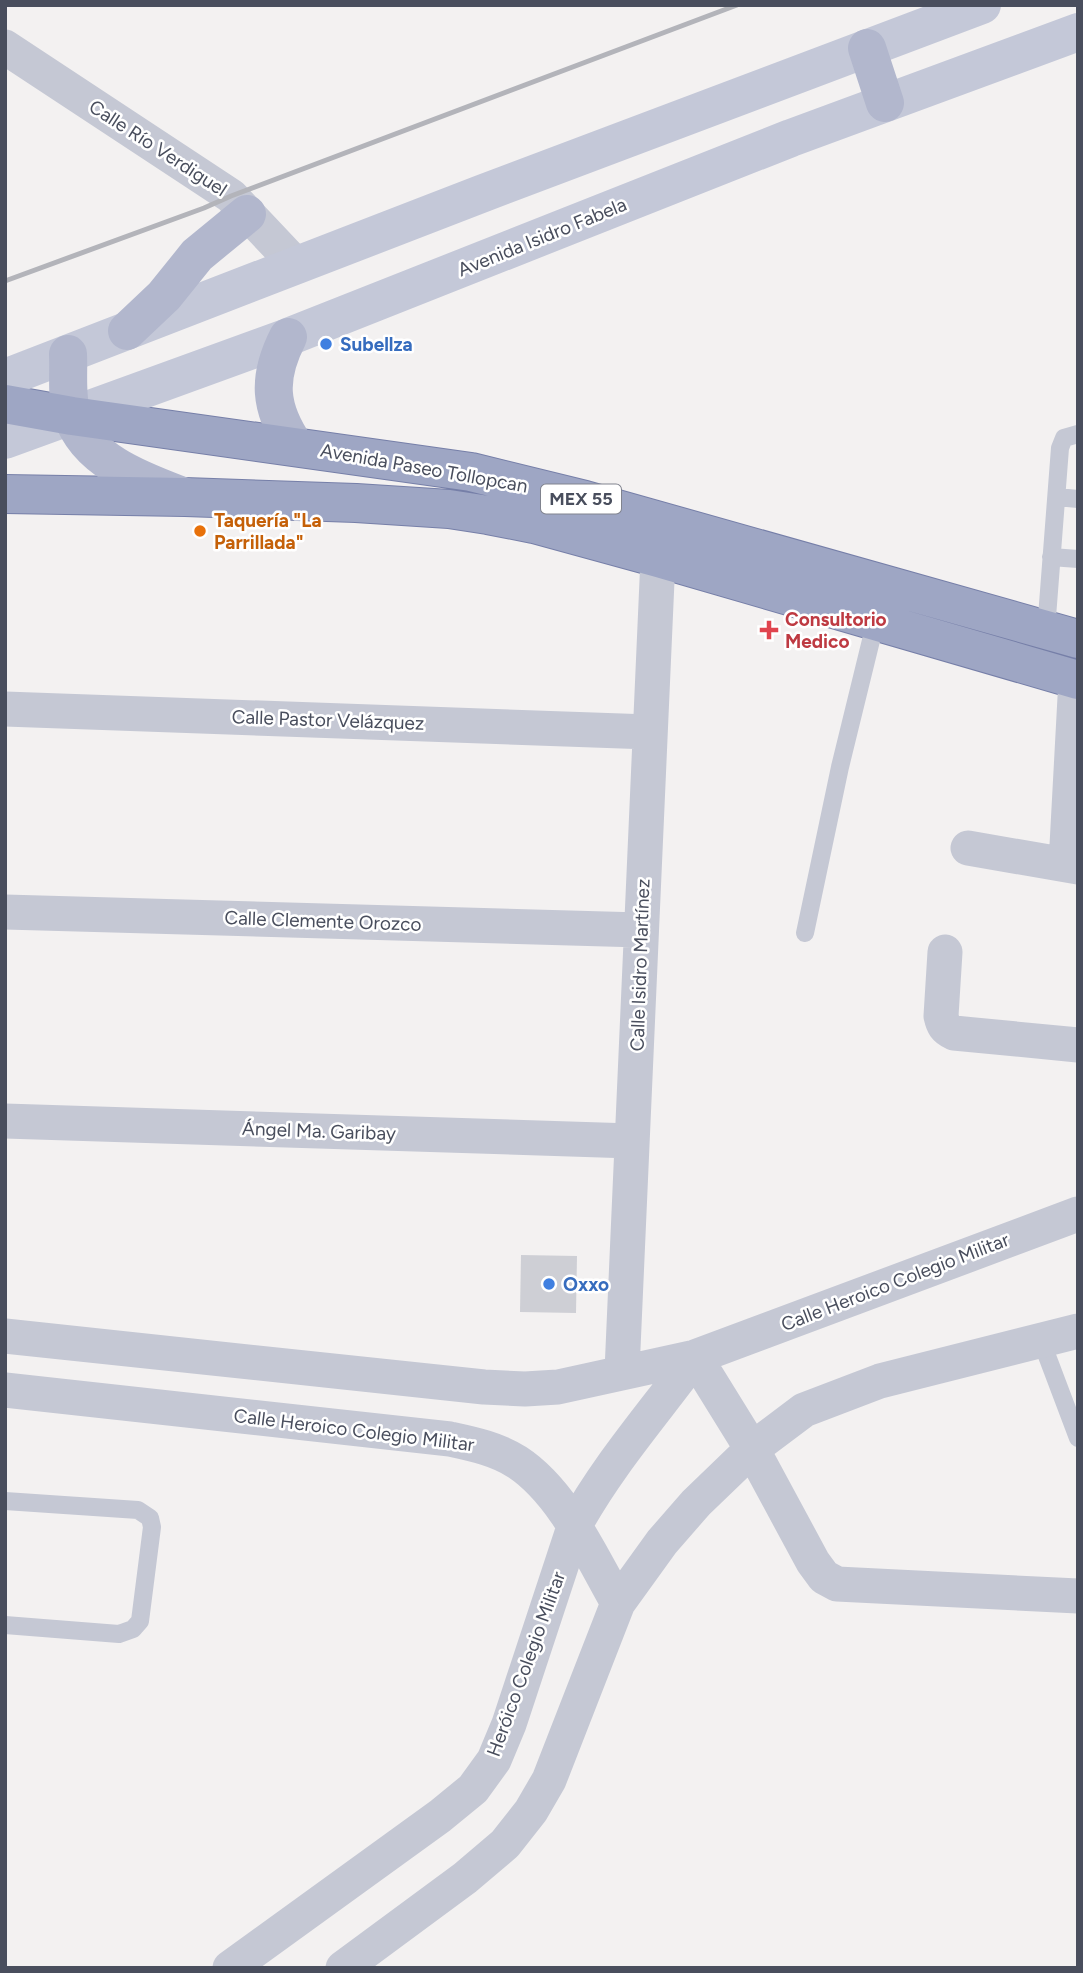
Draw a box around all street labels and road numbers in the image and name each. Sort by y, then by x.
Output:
street label: Calle Río Verdiguel [85,95,231,201]
street label: Avenida Isidro Fabela [454,193,630,281]
street label: Avenida Paseo Tollopcan [319,438,529,498]
road number: MEX 55 [541,485,621,514]
street label: Calle Pastor Velázquez [231,705,425,735]
street label: Calle Isidro Martínez [625,878,655,1052]
street label: Calle Clemente Orozco [224,906,422,936]
street label: Ángel Ma. Garibay [242,1117,396,1145]
street label: Calle Heroico Colegio Militar [778,1228,1013,1336]
street label: Calle Heroico Colegio Militar [232,1404,476,1456]
street label: Heróico Colegio Militar [482,1568,570,1760]

